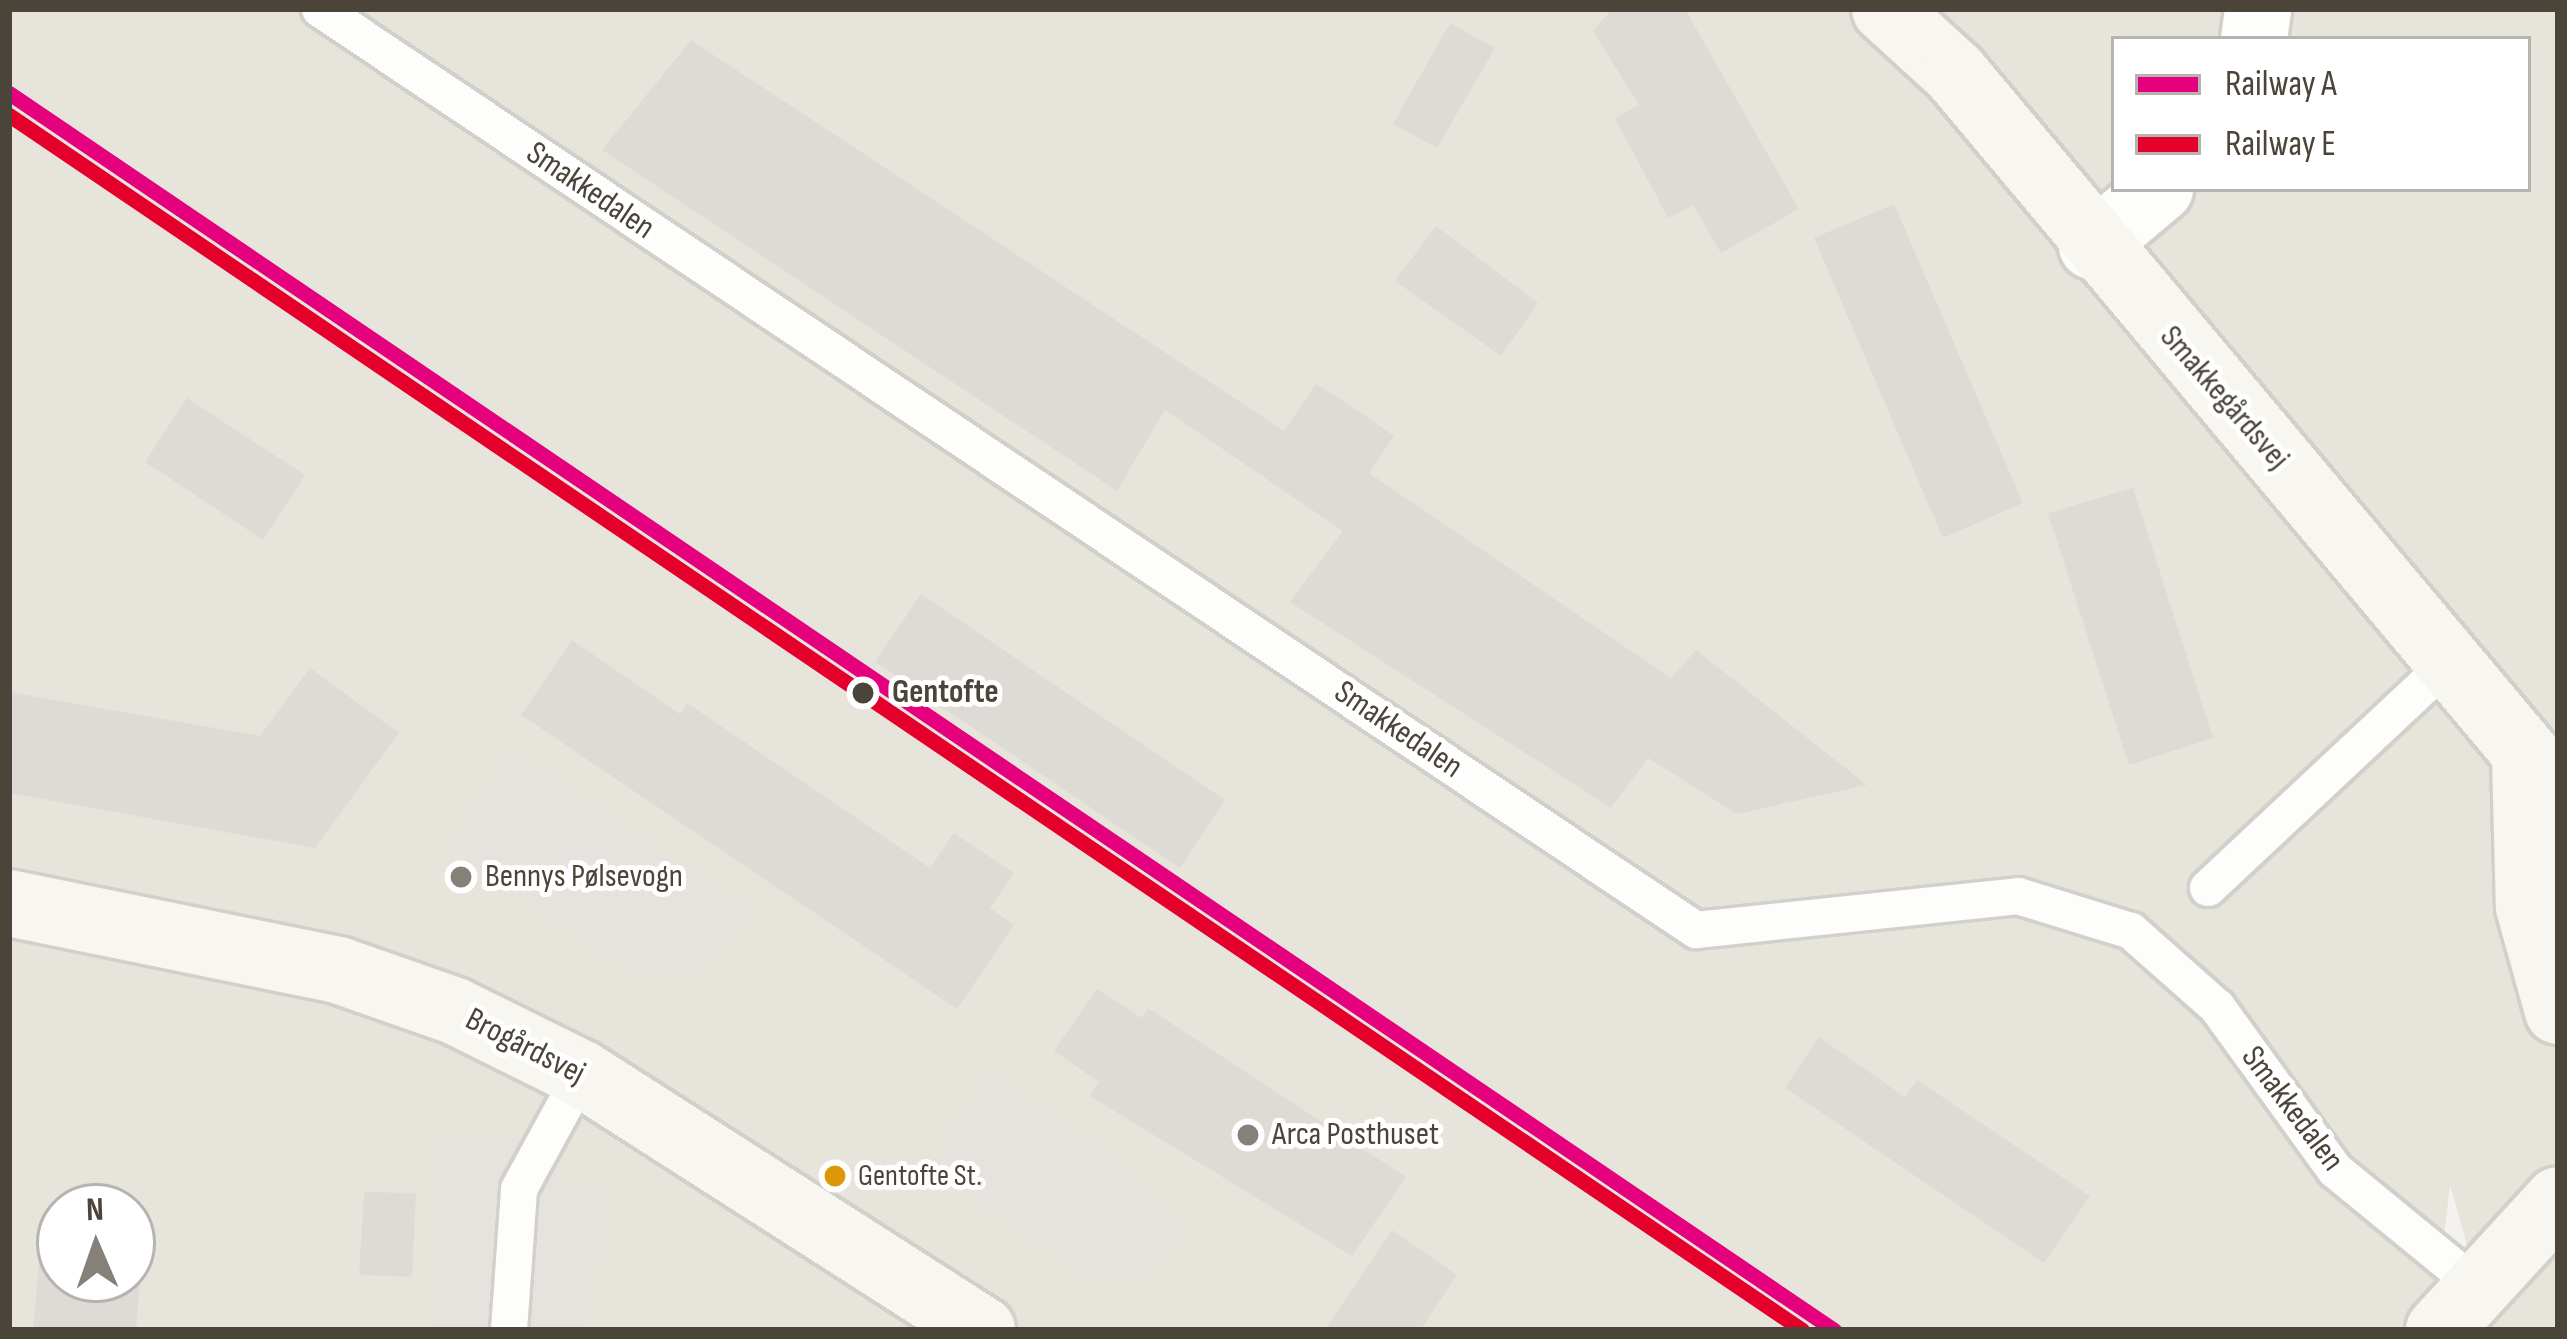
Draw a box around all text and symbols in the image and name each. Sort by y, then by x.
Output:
legend [2111,36,2531,192]
text: Railway A [2225,63,2337,106]
text: Railway E [2225,123,2336,166]
street label: Smakkedalen [518,134,662,248]
street label: Smakkegårdsvej [2151,318,2297,478]
place label: Gentofte [892,673,999,713]
street label: Smakkedalen [1326,673,1470,787]
marker: Gentofte [846,676,880,710]
place label: Bennys Pølsevogn [485,857,683,897]
marker: Bennys Pølsevogn [448,864,474,890]
street label: Brogårdsvej [459,1000,591,1094]
street label: Smakkedalen [2232,1039,2352,1179]
place label: Arca Posthuset [1272,1115,1439,1155]
marker: Arca Posthuset [1235,1122,1261,1148]
place label: Gentofte St. [858,1158,982,1194]
marker: Gentofte St. [824,1165,846,1187]
north arrow [36,1183,156,1303]
text: N [85,1190,104,1230]

